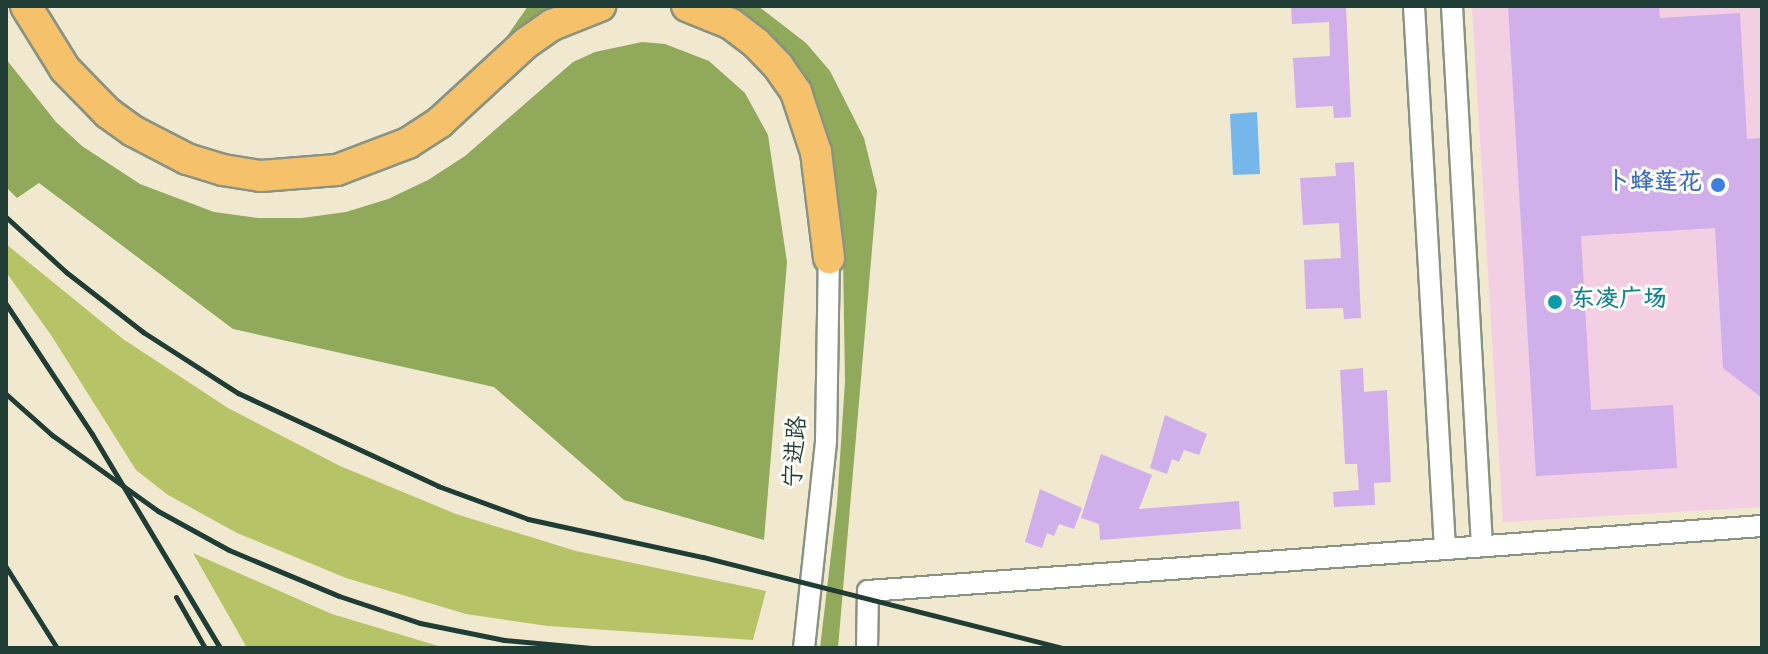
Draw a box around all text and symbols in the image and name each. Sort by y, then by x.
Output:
place label: 卜蜂莲花 [1606,171,1702,199]
marker: 卜蜂莲花 [1709,176,1727,194]
place label: 东凌广场 [1571,288,1667,316]
marker: 东凌广场 [1546,293,1564,311]
street label: 宁进路 [781,415,815,489]

